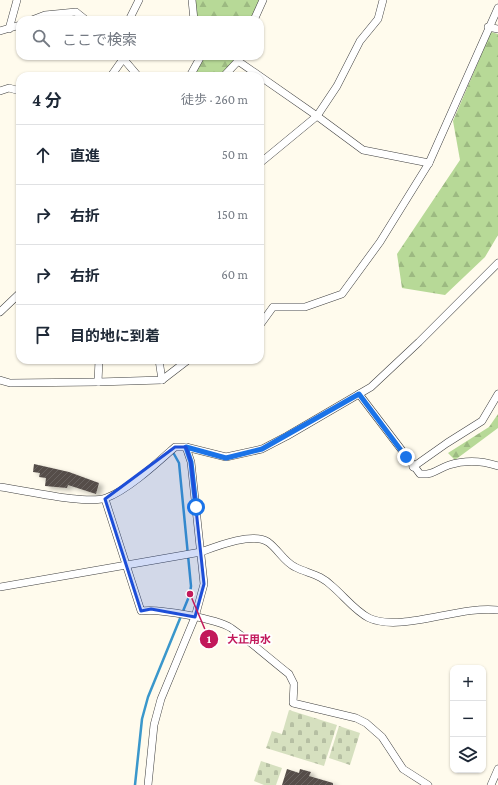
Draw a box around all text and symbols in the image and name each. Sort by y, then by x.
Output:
search box [16,16,264,60]
icon: search [30,27,52,49]
text: ここで検索 [62,32,137,48]
text: 4 分 [32,91,61,110]
text: 徒歩 · 260 m [181,92,248,107]
icon: ahead [32,144,54,166]
text: 50 m [222,147,248,162]
text: 直進 [70,148,100,164]
icon: right [32,204,54,226]
text: 150 m [217,207,248,222]
text: 右折 [70,208,100,224]
icon: right [32,264,54,286]
text: 60 m [221,267,248,282]
text: 右折 [70,268,100,284]
icon: arrive [32,324,54,346]
text: 目的地に到着 [70,328,160,344]
route end [397,448,415,466]
route start [187,498,205,516]
callout: 大正用水 [199,627,279,650]
text: 1 [207,632,212,646]
text: 大正用水 [227,633,271,645]
map controls [450,665,486,773]
button: + [450,665,486,701]
button: − [450,701,486,737]
button: layers [450,737,486,773]

